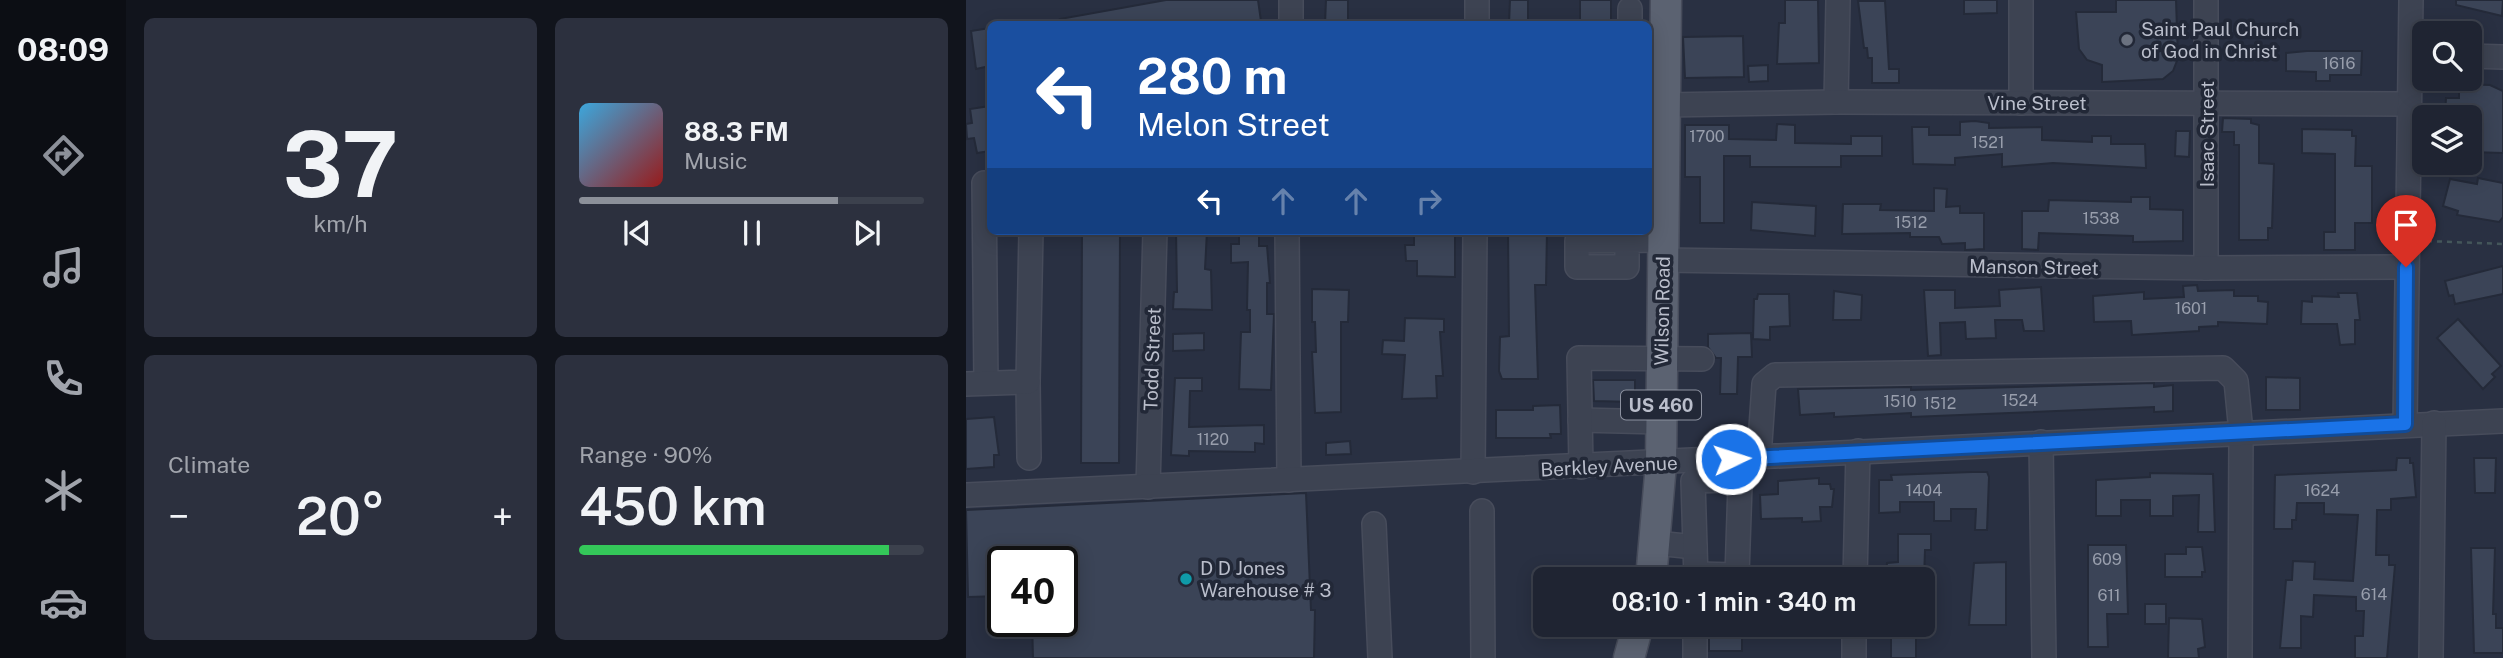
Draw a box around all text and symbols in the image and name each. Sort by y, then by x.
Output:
place label: Saint Paul Church of God in Christ [2141,18,2299,62]
map controls [2412,21,2482,175]
button: search [2412,21,2482,91]
text: 08:09 [17,31,109,68]
marker: Saint Paul Church of God in Christ [2119,32,2135,48]
text: 280 m [1137,47,1287,105]
icon: left [1022,49,1113,140]
house number: 1616 [2323,54,2356,73]
street label: Isaac Street [2196,81,2218,187]
street label: Vine Street [1987,92,2087,114]
button: layers [2412,105,2482,175]
text: Melon Street [1137,106,1330,143]
text: 37 [283,111,398,217]
text: 88.3 FM [684,116,789,147]
house number: 1700 [1689,127,1725,146]
icon: directions [39,131,88,180]
house number: 1521 [1972,133,2004,152]
text: Music [684,147,748,174]
icon: left [1191,182,1229,220]
icon: ahead [1264,182,1302,220]
icon: ahead [1337,182,1375,220]
icon: right [1410,182,1448,220]
pin [2376,195,2436,267]
icon: arrive [2387,206,2425,244]
house number: 1538 [2082,209,2120,228]
text: km/h [313,210,368,237]
house number: 1512 [1895,213,1927,232]
icon: previous [618,214,656,252]
icon: pause [733,214,771,252]
icon: next [848,214,886,252]
icon: music [39,243,88,292]
street label: Manson Street [1969,255,2099,279]
street label: Wilson Road [1650,256,1674,366]
house number: 1601 [2175,299,2207,318]
street label: Todd Street [1139,307,1165,411]
icon: phone [39,354,88,403]
road number: US 460 [1621,390,1701,419]
house number: 1524 [2002,391,2038,410]
house number: 1510 [1883,392,1917,411]
house number: 1512 [1924,394,1956,413]
position arrow [1694,422,1768,496]
house number: 1120 [1197,430,1229,449]
text: Range · 90% [579,441,713,468]
text: Climate [168,451,250,478]
street label: Berkley Avenue [1540,451,1678,481]
icon: climate [39,466,88,515]
text: 450 km [579,476,767,537]
house number: 1404 [1906,481,1942,500]
house number: 1624 [2304,481,2340,500]
text: 20° [296,486,385,547]
text: − [168,494,189,539]
text: + [492,494,513,539]
speed limit sign: 40 [987,546,1078,637]
house number: 609 [2092,550,2122,569]
place label: D D Jones Warehouse # 3 [1200,557,1331,601]
marker: D D Jones Warehouse # 3 [1178,571,1194,587]
icon: car [39,578,88,627]
house number: 614 [2361,585,2387,604]
text: 08:10 · 1 min · 340 m [1612,586,1856,617]
house number: 611 [2098,586,2120,605]

